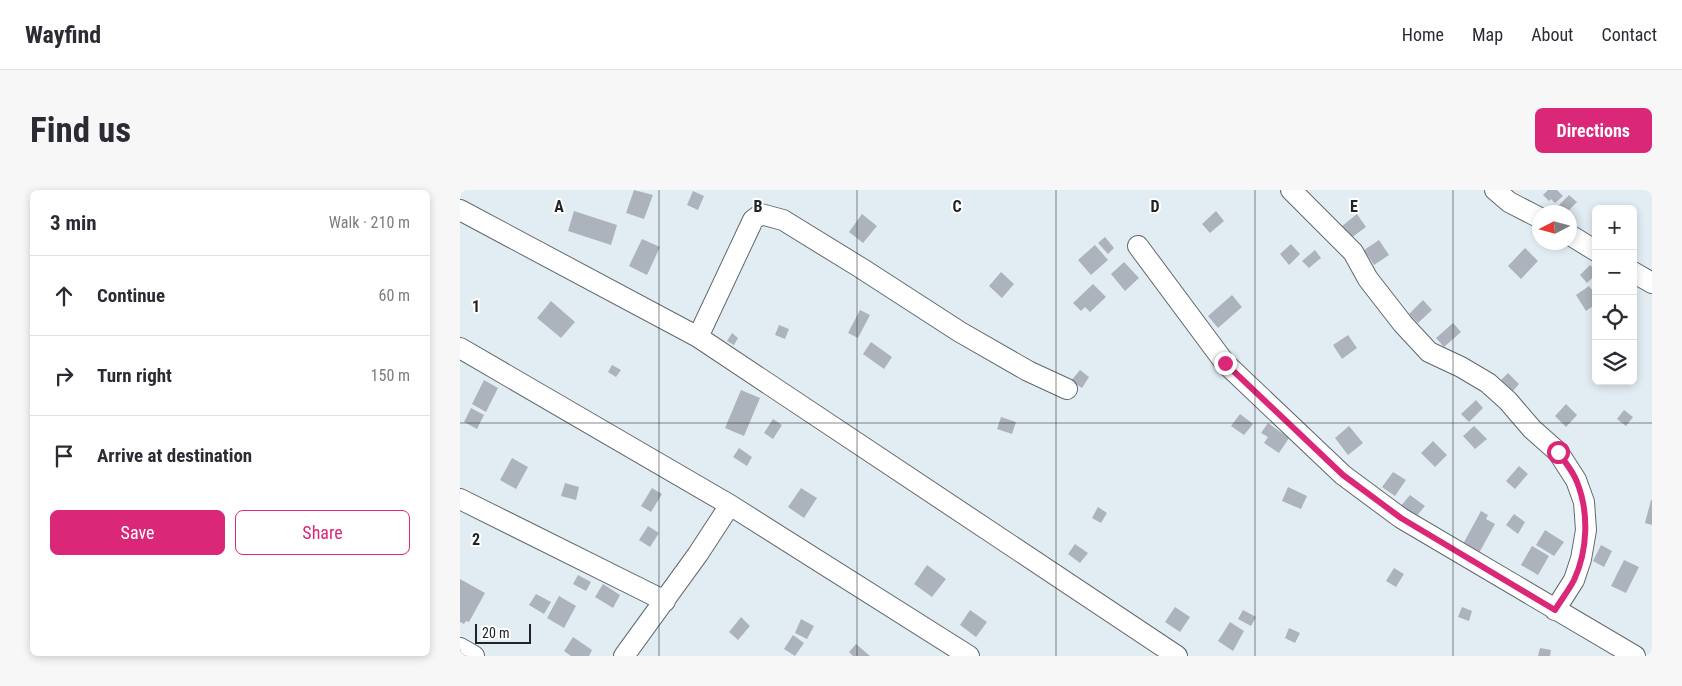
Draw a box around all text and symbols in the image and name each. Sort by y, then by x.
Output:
text: Wayfind [25,21,101,49]
text: Home [1402,24,1444,45]
text: Map [1472,24,1503,45]
text: About [1531,24,1573,45]
text: Contact [1601,24,1657,45]
button: Directions [1535,108,1652,153]
text: Find us [30,110,131,151]
text: A [554,197,564,216]
text: B [754,197,763,216]
text: C [952,197,962,216]
text: D [1150,197,1160,216]
text: E [1350,197,1358,216]
north arrow [1532,205,1577,250]
map controls [1592,205,1637,385]
button: + [1592,205,1637,250]
text: 3 min [50,211,97,235]
text: Walk · 210 m [329,213,410,232]
button: − [1592,250,1637,295]
icon: ahead [50,282,78,310]
text: Continue [97,284,165,307]
text: 60 m [378,286,410,305]
button: locate [1592,295,1637,340]
text: 1 [472,297,480,316]
button: layers [1592,340,1637,385]
route end [1214,352,1237,375]
icon: right [50,362,78,390]
text: Turn right [97,364,172,387]
text: 150 m [371,366,410,385]
route start [1547,441,1570,464]
icon: arrive [50,442,78,470]
text: Arrive at destination [97,444,252,467]
button: Save [50,510,225,555]
button: Share [235,510,410,555]
text: 2 [472,530,480,549]
scale bar [475,621,531,644]
text: 20 m [482,625,510,641]

